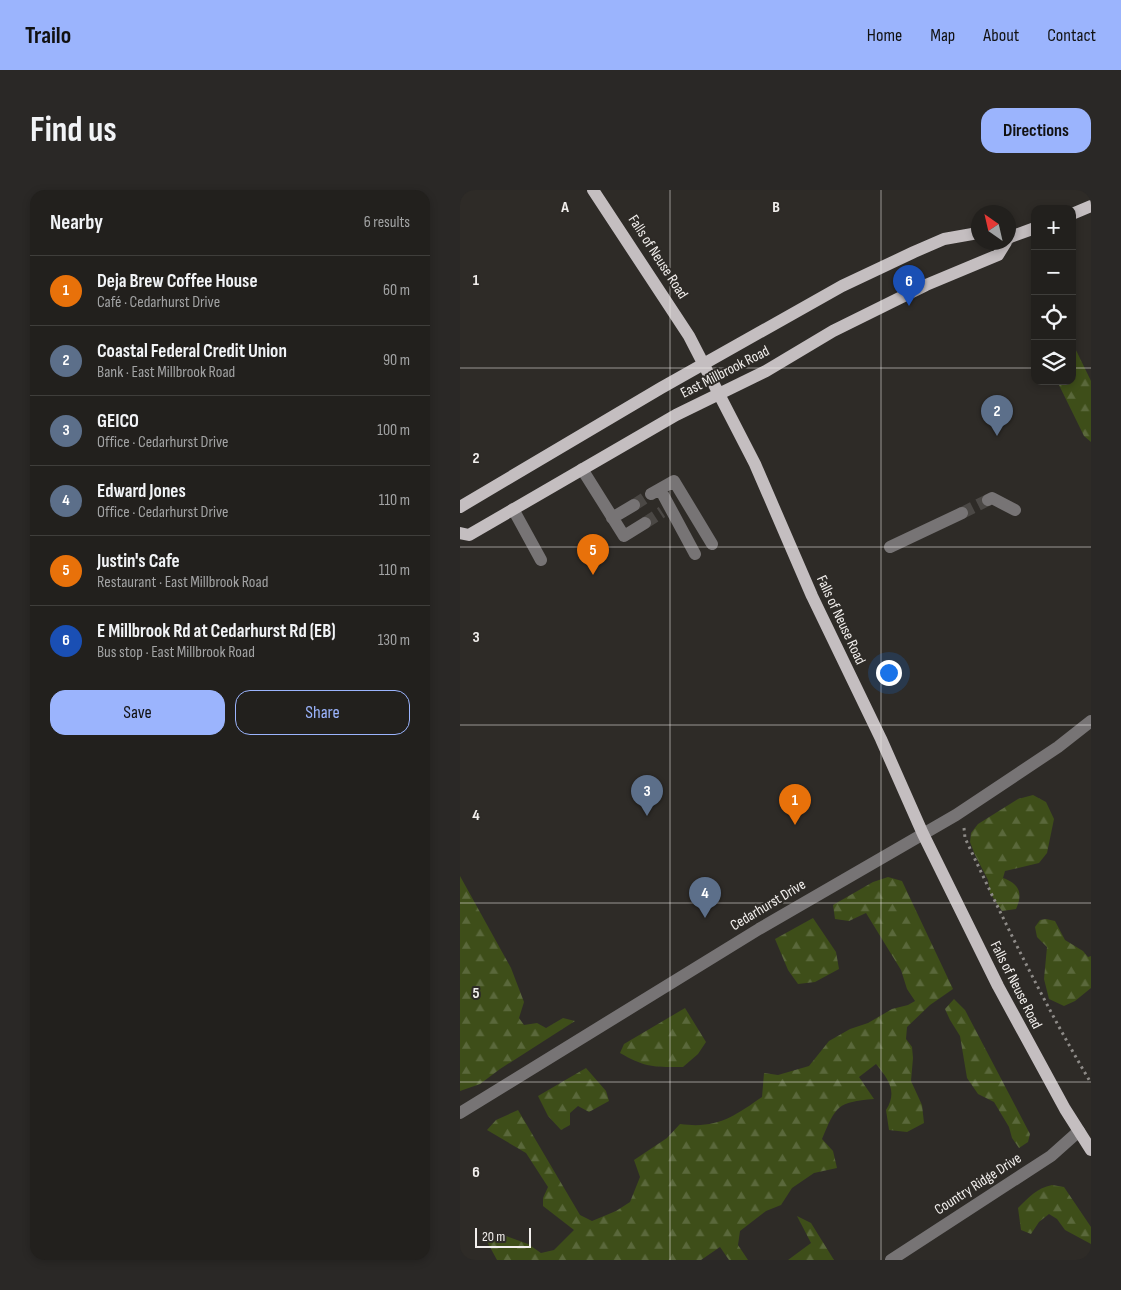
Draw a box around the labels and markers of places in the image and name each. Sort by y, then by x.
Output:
pin: 6 [893,265,925,306]
pin: 2 [981,395,1013,436]
pin: 5 [577,534,609,575]
pin: 3 [631,775,663,816]
pin: 1 [779,784,811,825]
pin: 4 [689,877,721,918]

